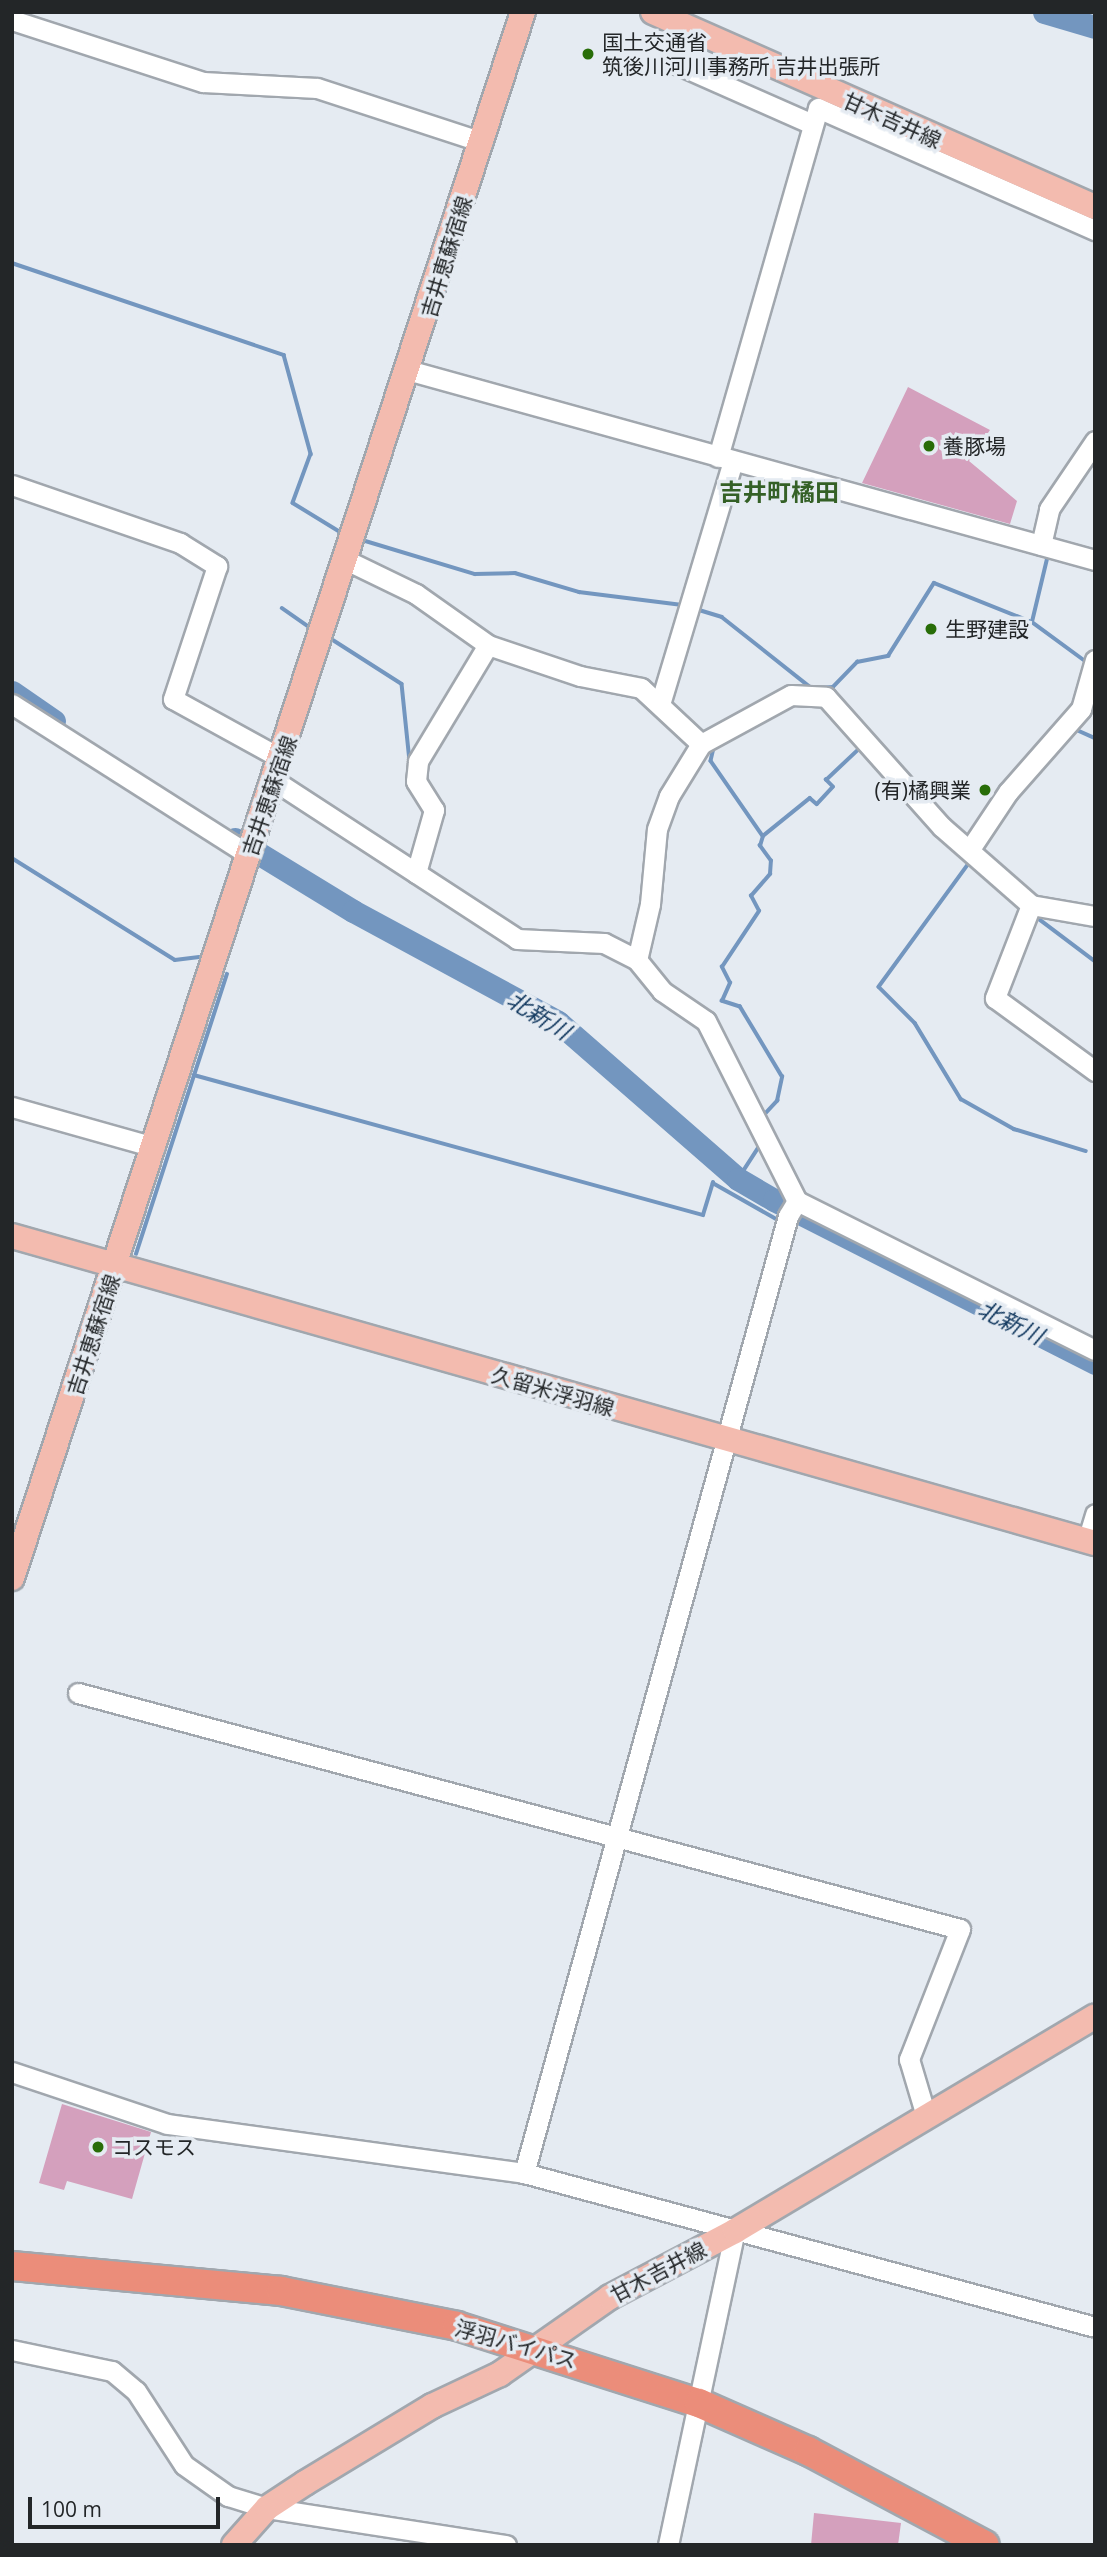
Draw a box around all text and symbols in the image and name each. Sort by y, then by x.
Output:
place label: 国土交通省 筑後川河川事務所 吉井出張所 [602,29,880,79]
marker: 国土交通省 筑後川河川事務所 吉井出張所 [580,46,596,62]
street label: 甘木吉井線 [839,87,945,153]
street label: 吉井恵蘇宿線 [416,193,476,321]
place label: 養豚場 [943,433,1006,459]
marker: 養豚場 [921,438,937,454]
district label: 吉井町橘田 [719,478,839,506]
place label: 生野建設 [945,616,1029,642]
marker: 生野建設 [923,621,939,637]
street label: 吉井恵蘇宿線 [237,732,301,860]
place label: (有)橘興業 [875,777,971,803]
marker: (有)橘興業 [977,782,993,798]
water label: 北新川 [502,985,576,1045]
street label: 吉井恵蘇宿線 [62,1271,124,1399]
water label: 北新川 [974,1294,1048,1350]
street label: 久留米浮羽線 [489,1362,617,1420]
place label: コスモス [112,2134,196,2160]
marker: コスモス [90,2139,106,2155]
street label: 甘木吉井線 [606,2236,710,2308]
street label: 浮羽バイパス [452,2315,580,2373]
scale bar [32,2484,224,2528]
text: 100 m [41,2495,102,2523]

